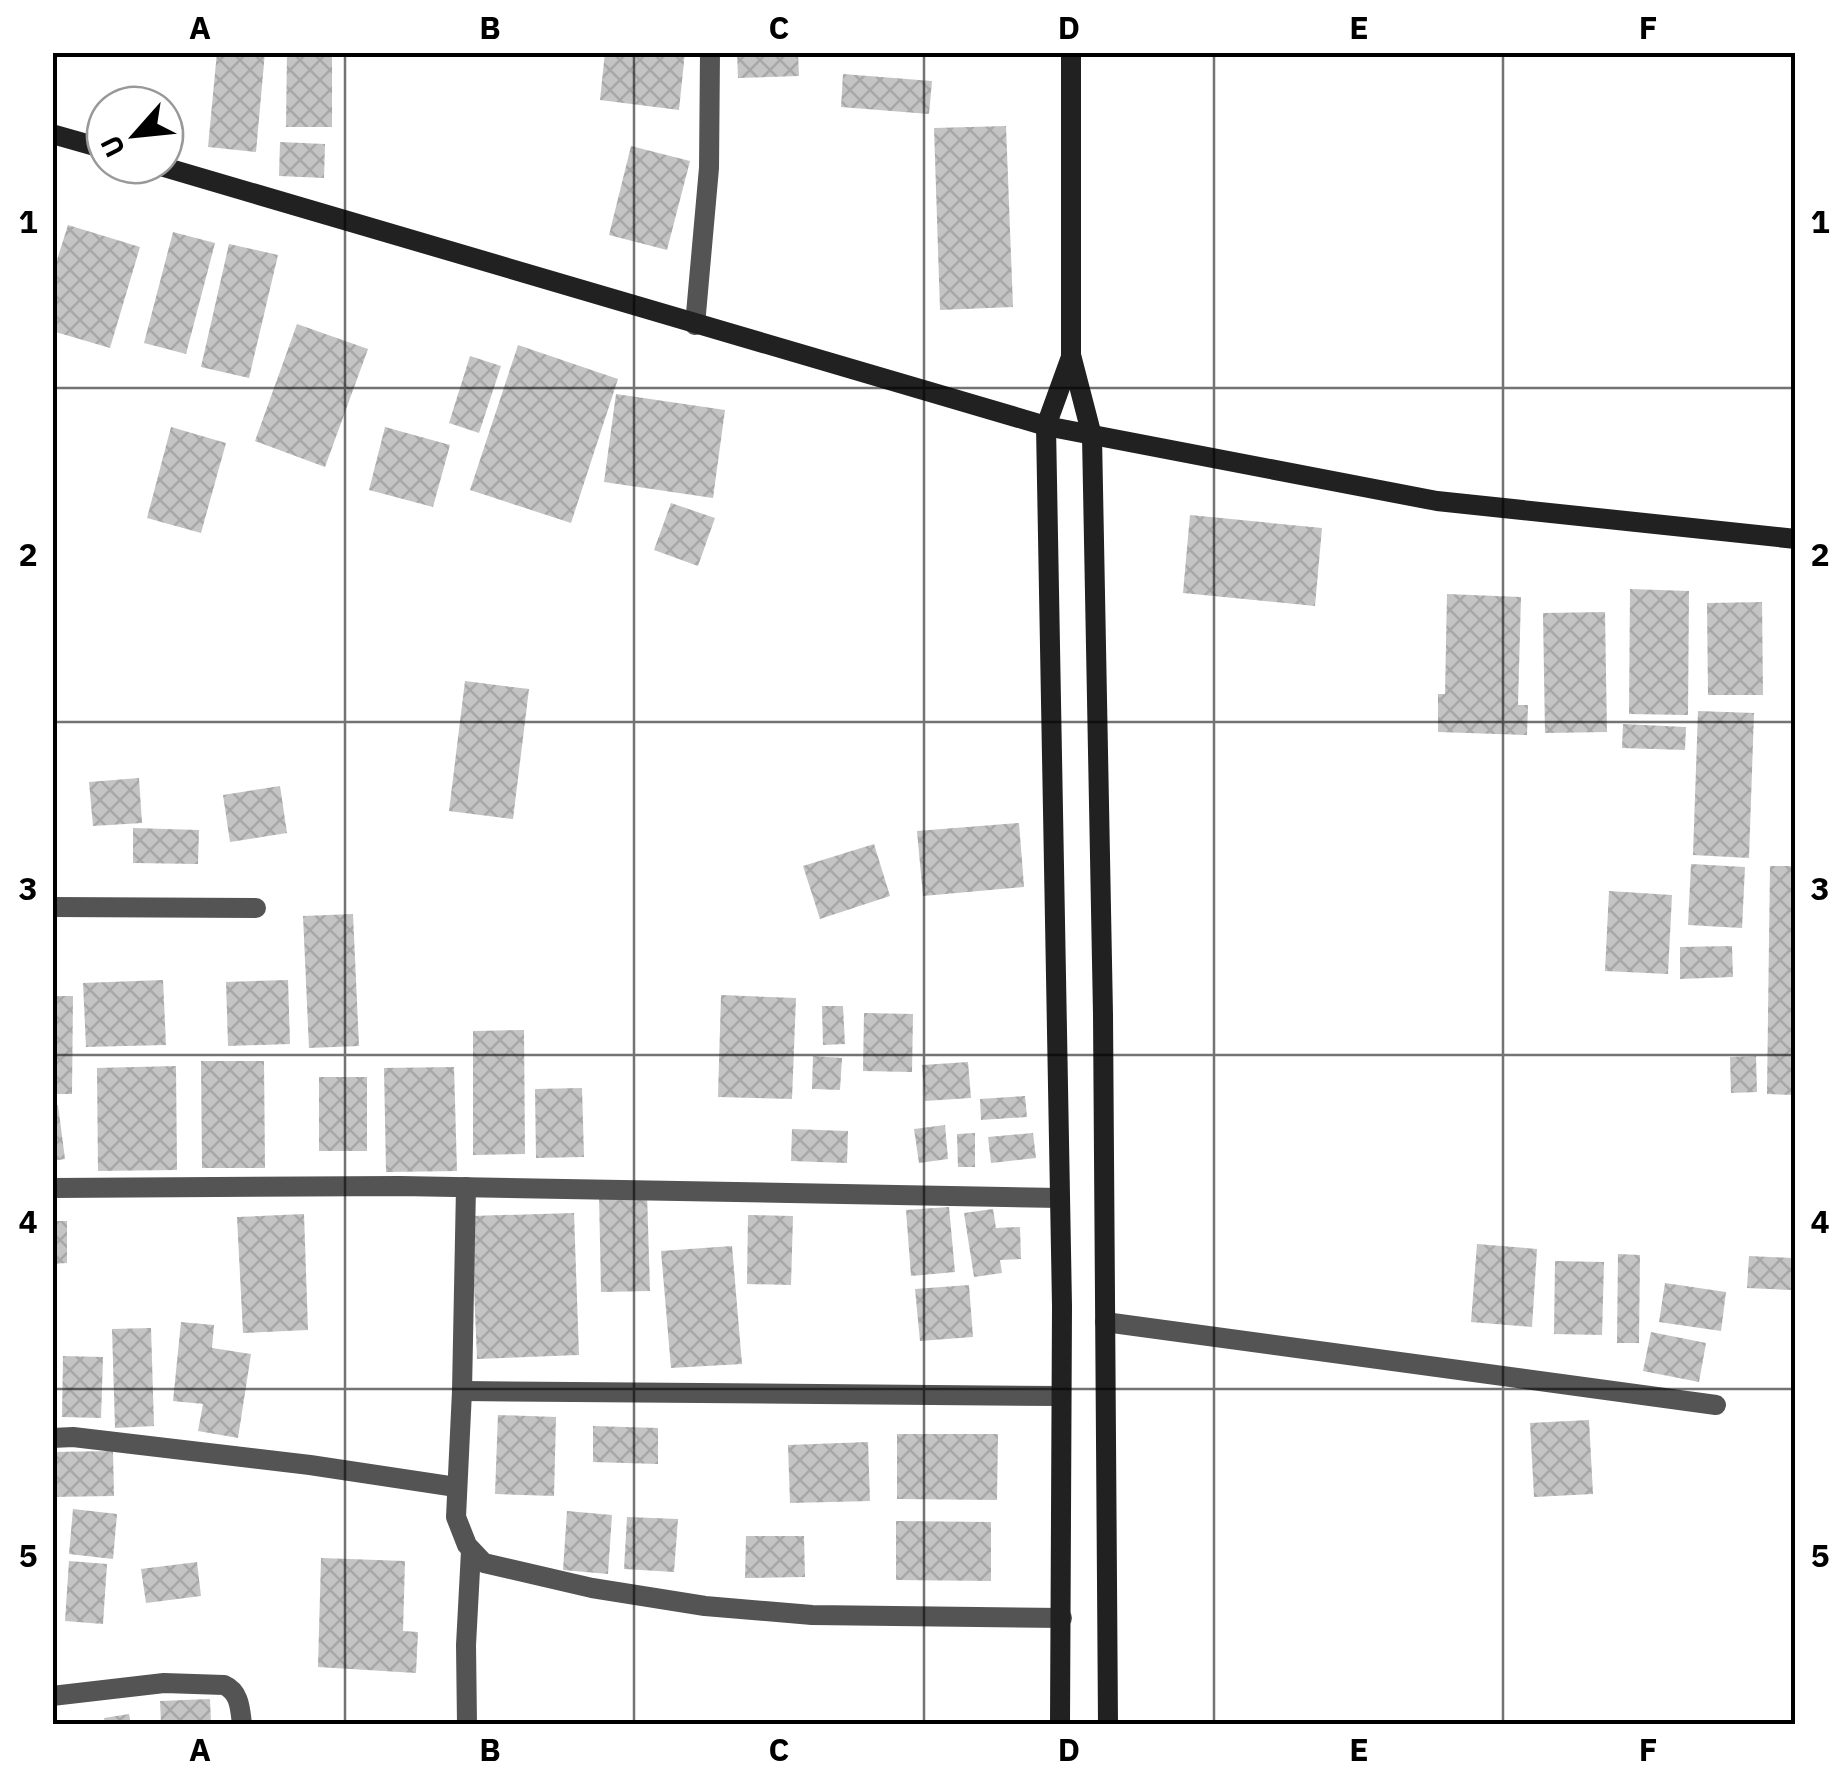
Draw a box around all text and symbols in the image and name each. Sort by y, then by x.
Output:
text: A [189,6,211,48]
text: B [479,6,501,48]
text: C [769,6,789,48]
text: D [1058,6,1080,48]
text: E [1349,6,1369,48]
text: F [1639,6,1657,48]
north arrow [85,85,185,185]
text: U [91,130,133,164]
text: 1 [18,200,38,242]
text: 1 [1810,200,1830,242]
text: 2 [18,533,38,575]
text: 2 [1810,533,1830,575]
text: 3 [18,867,38,909]
text: 3 [1810,867,1830,909]
text: 4 [18,1200,38,1242]
text: 4 [1810,1200,1830,1242]
text: 5 [18,1534,38,1576]
text: 5 [1810,1534,1830,1576]
text: A [189,1728,211,1770]
text: B [479,1728,501,1770]
text: C [769,1728,789,1770]
text: D [1058,1728,1080,1770]
text: E [1349,1728,1369,1770]
text: F [1639,1728,1657,1770]

